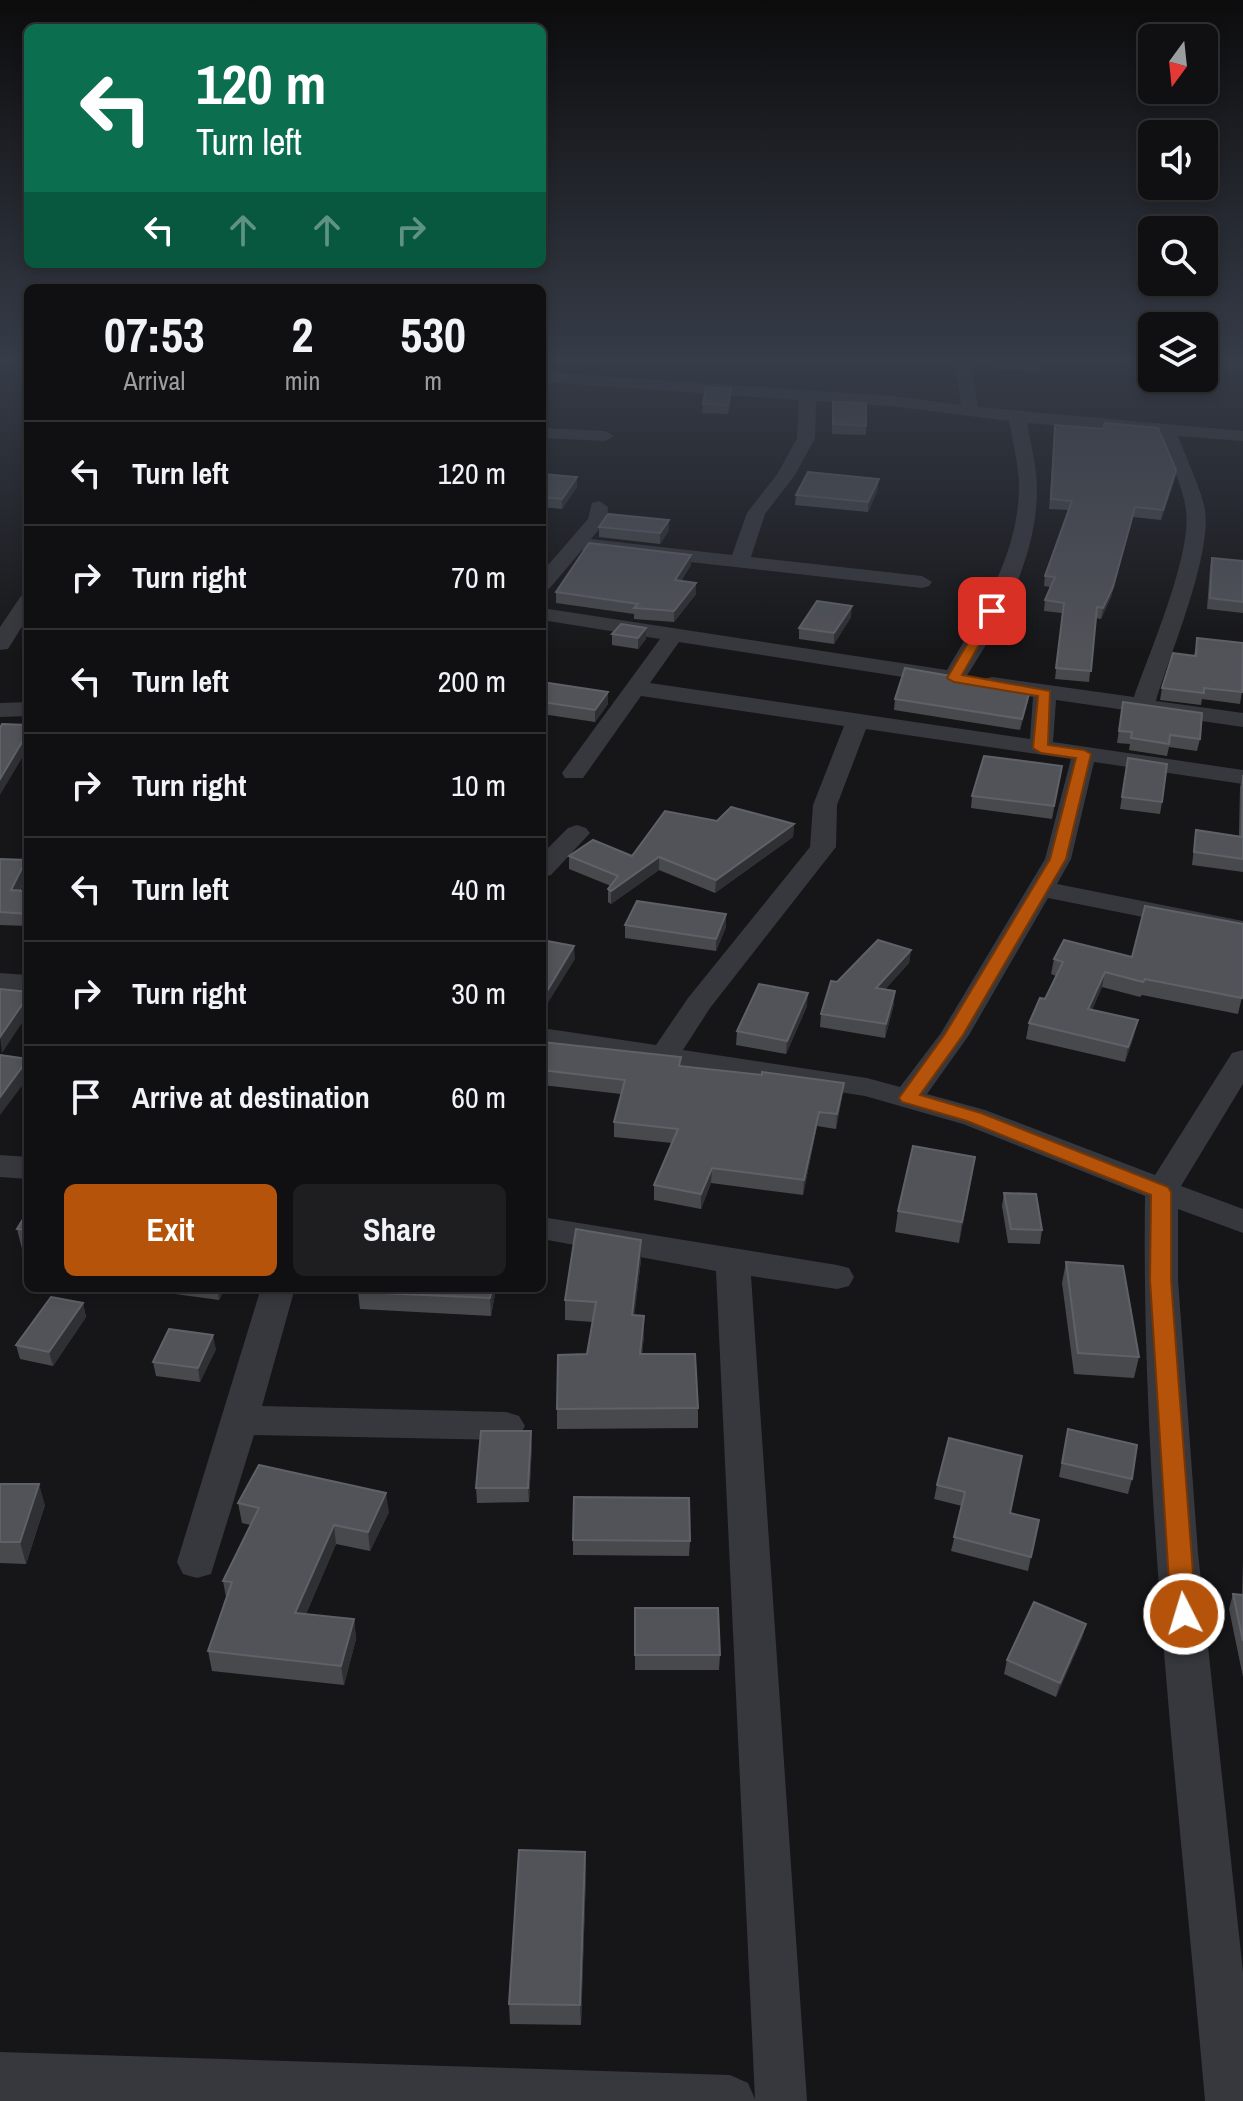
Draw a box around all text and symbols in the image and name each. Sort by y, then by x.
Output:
north arrow [1138,24,1218,104]
map controls [1138,24,1218,392]
text: 120 m [196,46,326,121]
icon: left [64,56,168,160]
text: Turn left [196,118,302,166]
button: sound [1138,120,1218,200]
icon: left [137,208,181,252]
icon: ahead [221,208,265,252]
icon: ahead [305,208,349,252]
icon: right [389,208,433,252]
button: search [1138,216,1218,296]
text: 07:53 [104,302,205,367]
text: 2 [292,302,313,367]
text: 530 [400,302,466,367]
button: layers [1138,312,1218,392]
text: Arrival [124,363,185,398]
text: min [285,363,320,398]
text: m [424,363,442,398]
icon: left [64,451,108,495]
text: Turn left [132,453,229,493]
text: 120 m [438,453,506,493]
icon: right [64,555,108,599]
text: Turn right [132,557,246,597]
text: 70 m [451,557,506,597]
pin [958,577,1026,645]
icon: arrive [970,589,1014,633]
icon: left [64,659,108,703]
text: Turn left [132,661,229,701]
text: 200 m [438,661,506,701]
icon: right [64,763,108,807]
text: Turn right [132,765,246,805]
text: 10 m [451,765,506,805]
icon: left [64,867,108,911]
text: Turn left [132,869,229,909]
text: 40 m [451,869,506,909]
icon: right [64,971,108,1015]
text: Turn right [132,973,246,1013]
text: 30 m [451,973,506,1013]
icon: arrive [64,1075,108,1119]
text: Arrive at destination [132,1077,370,1117]
text: 60 m [451,1077,506,1117]
button: Exit [64,1184,277,1276]
button: Share [293,1184,506,1276]
position arrow [1142,1572,1226,1656]

